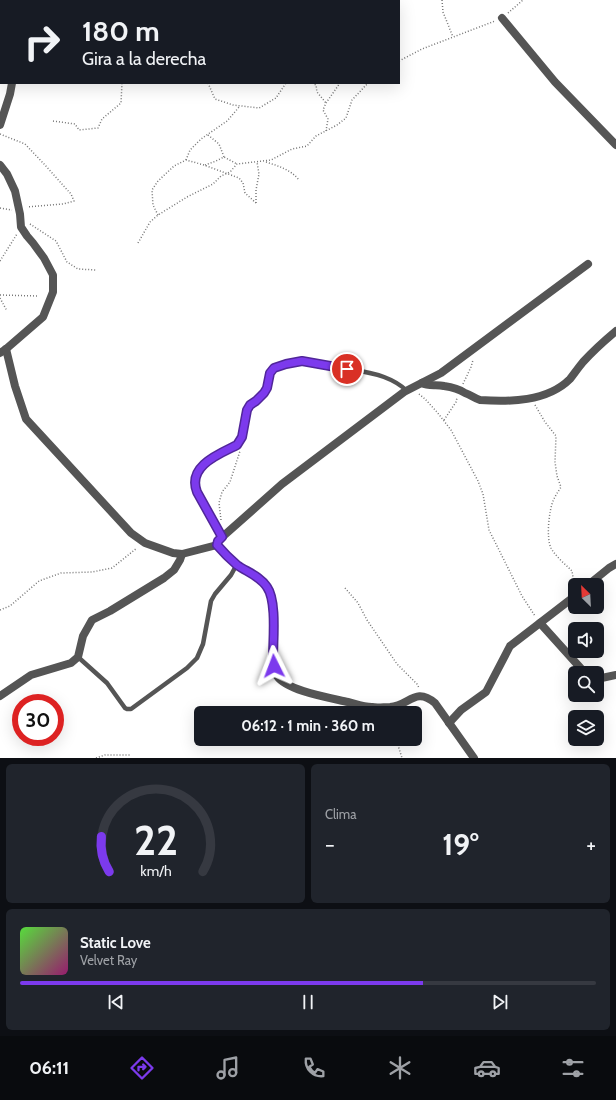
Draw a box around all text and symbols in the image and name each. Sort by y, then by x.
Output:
text: 180 m [82,14,160,48]
icon: right [16,16,68,68]
text: Gira a la derecha [82,48,206,70]
pin [330,352,364,386]
icon: arrive [336,358,358,380]
north arrow [568,578,604,614]
map controls [568,578,604,746]
button: sound [568,622,604,658]
position arrow [253,645,295,687]
button: search [568,666,604,702]
speed limit sign: 30 [12,694,64,746]
button: layers [568,710,604,746]
text: 06:12 · 1 min · 360 m [241,717,375,735]
text: Clima [325,806,356,822]
text: 22 [133,814,178,864]
text: 19° [442,826,479,863]
text: − [325,831,335,858]
text: + [586,831,596,858]
text: km/h [140,861,171,879]
text: Static Love [80,934,151,952]
text: Velvet Ray [80,952,137,968]
icon: previous [105,991,127,1013]
icon: pause [297,991,319,1013]
icon: next [489,991,511,1013]
icon: directions [128,1054,156,1082]
icon: music [214,1054,242,1082]
icon: phone [300,1054,328,1082]
icon: climate [386,1054,414,1082]
icon: car [473,1054,501,1082]
icon: filters [559,1054,587,1082]
text: 06:11 [29,1057,69,1079]

